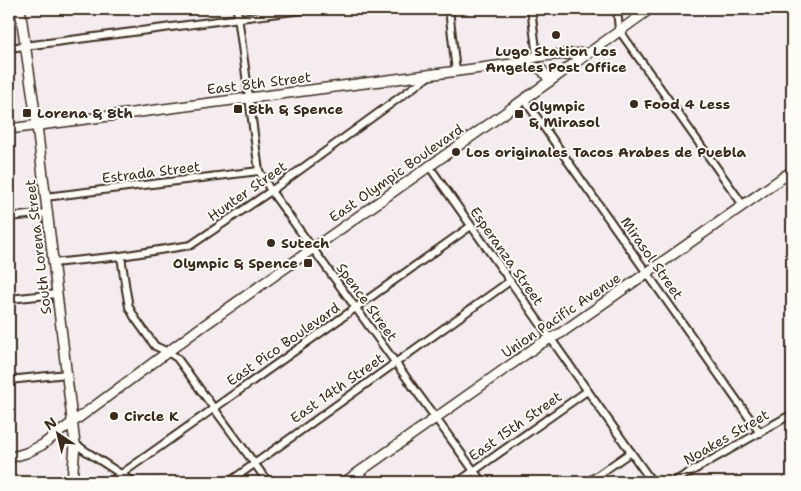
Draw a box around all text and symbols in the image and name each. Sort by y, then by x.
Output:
marker: Lugo Station Los Angeles Post Office [550,29,562,41]
place label: Lugo Station Los Angeles Post Office [485,42,627,76]
street label: East 8th Street [206,68,312,98]
place label: Food 4 Less [644,95,730,113]
place label: Olympic & Mirasol [529,97,600,131]
marker: Food 4 Less [628,98,640,110]
place label: 8th & Spence [248,100,343,118]
marker: 8th & Spence [232,103,244,115]
place label: Lorena & 8th [37,104,133,122]
marker: Lorena & 8th [21,107,33,119]
marker: Olympic & Mirasol [513,108,525,120]
street label: East Olympic Boulevard [326,120,467,226]
place label: Los originales Tacos Arabes de Puebla [466,143,747,161]
marker: Los originales Tacos Arabes de Puebla [450,146,462,158]
street label: Estrada Street [101,157,201,187]
street label: Hunter Street [204,157,290,225]
street label: South Lorena Street [21,178,55,316]
street label: Esperanza Street [466,203,548,309]
street label: Mirasol Street [617,213,687,303]
place label: Sutech [281,234,329,252]
marker: Sutech [265,237,277,249]
place label: Olympic & Spence [173,254,298,272]
marker: Olympic & Spence [302,257,314,269]
street label: Spence Street [333,259,401,345]
street label: Union Pacific Avenue [498,268,624,362]
street label: East Pico Boulevard [223,298,343,390]
street label: East 14th Street [287,349,387,427]
street label: East 15th Street [465,387,565,465]
street label: Noakes Street [680,405,772,469]
place label: Circle K [124,407,179,425]
north arrow [32,408,82,458]
marker: Circle K [108,410,120,422]
text: N [41,413,60,434]

